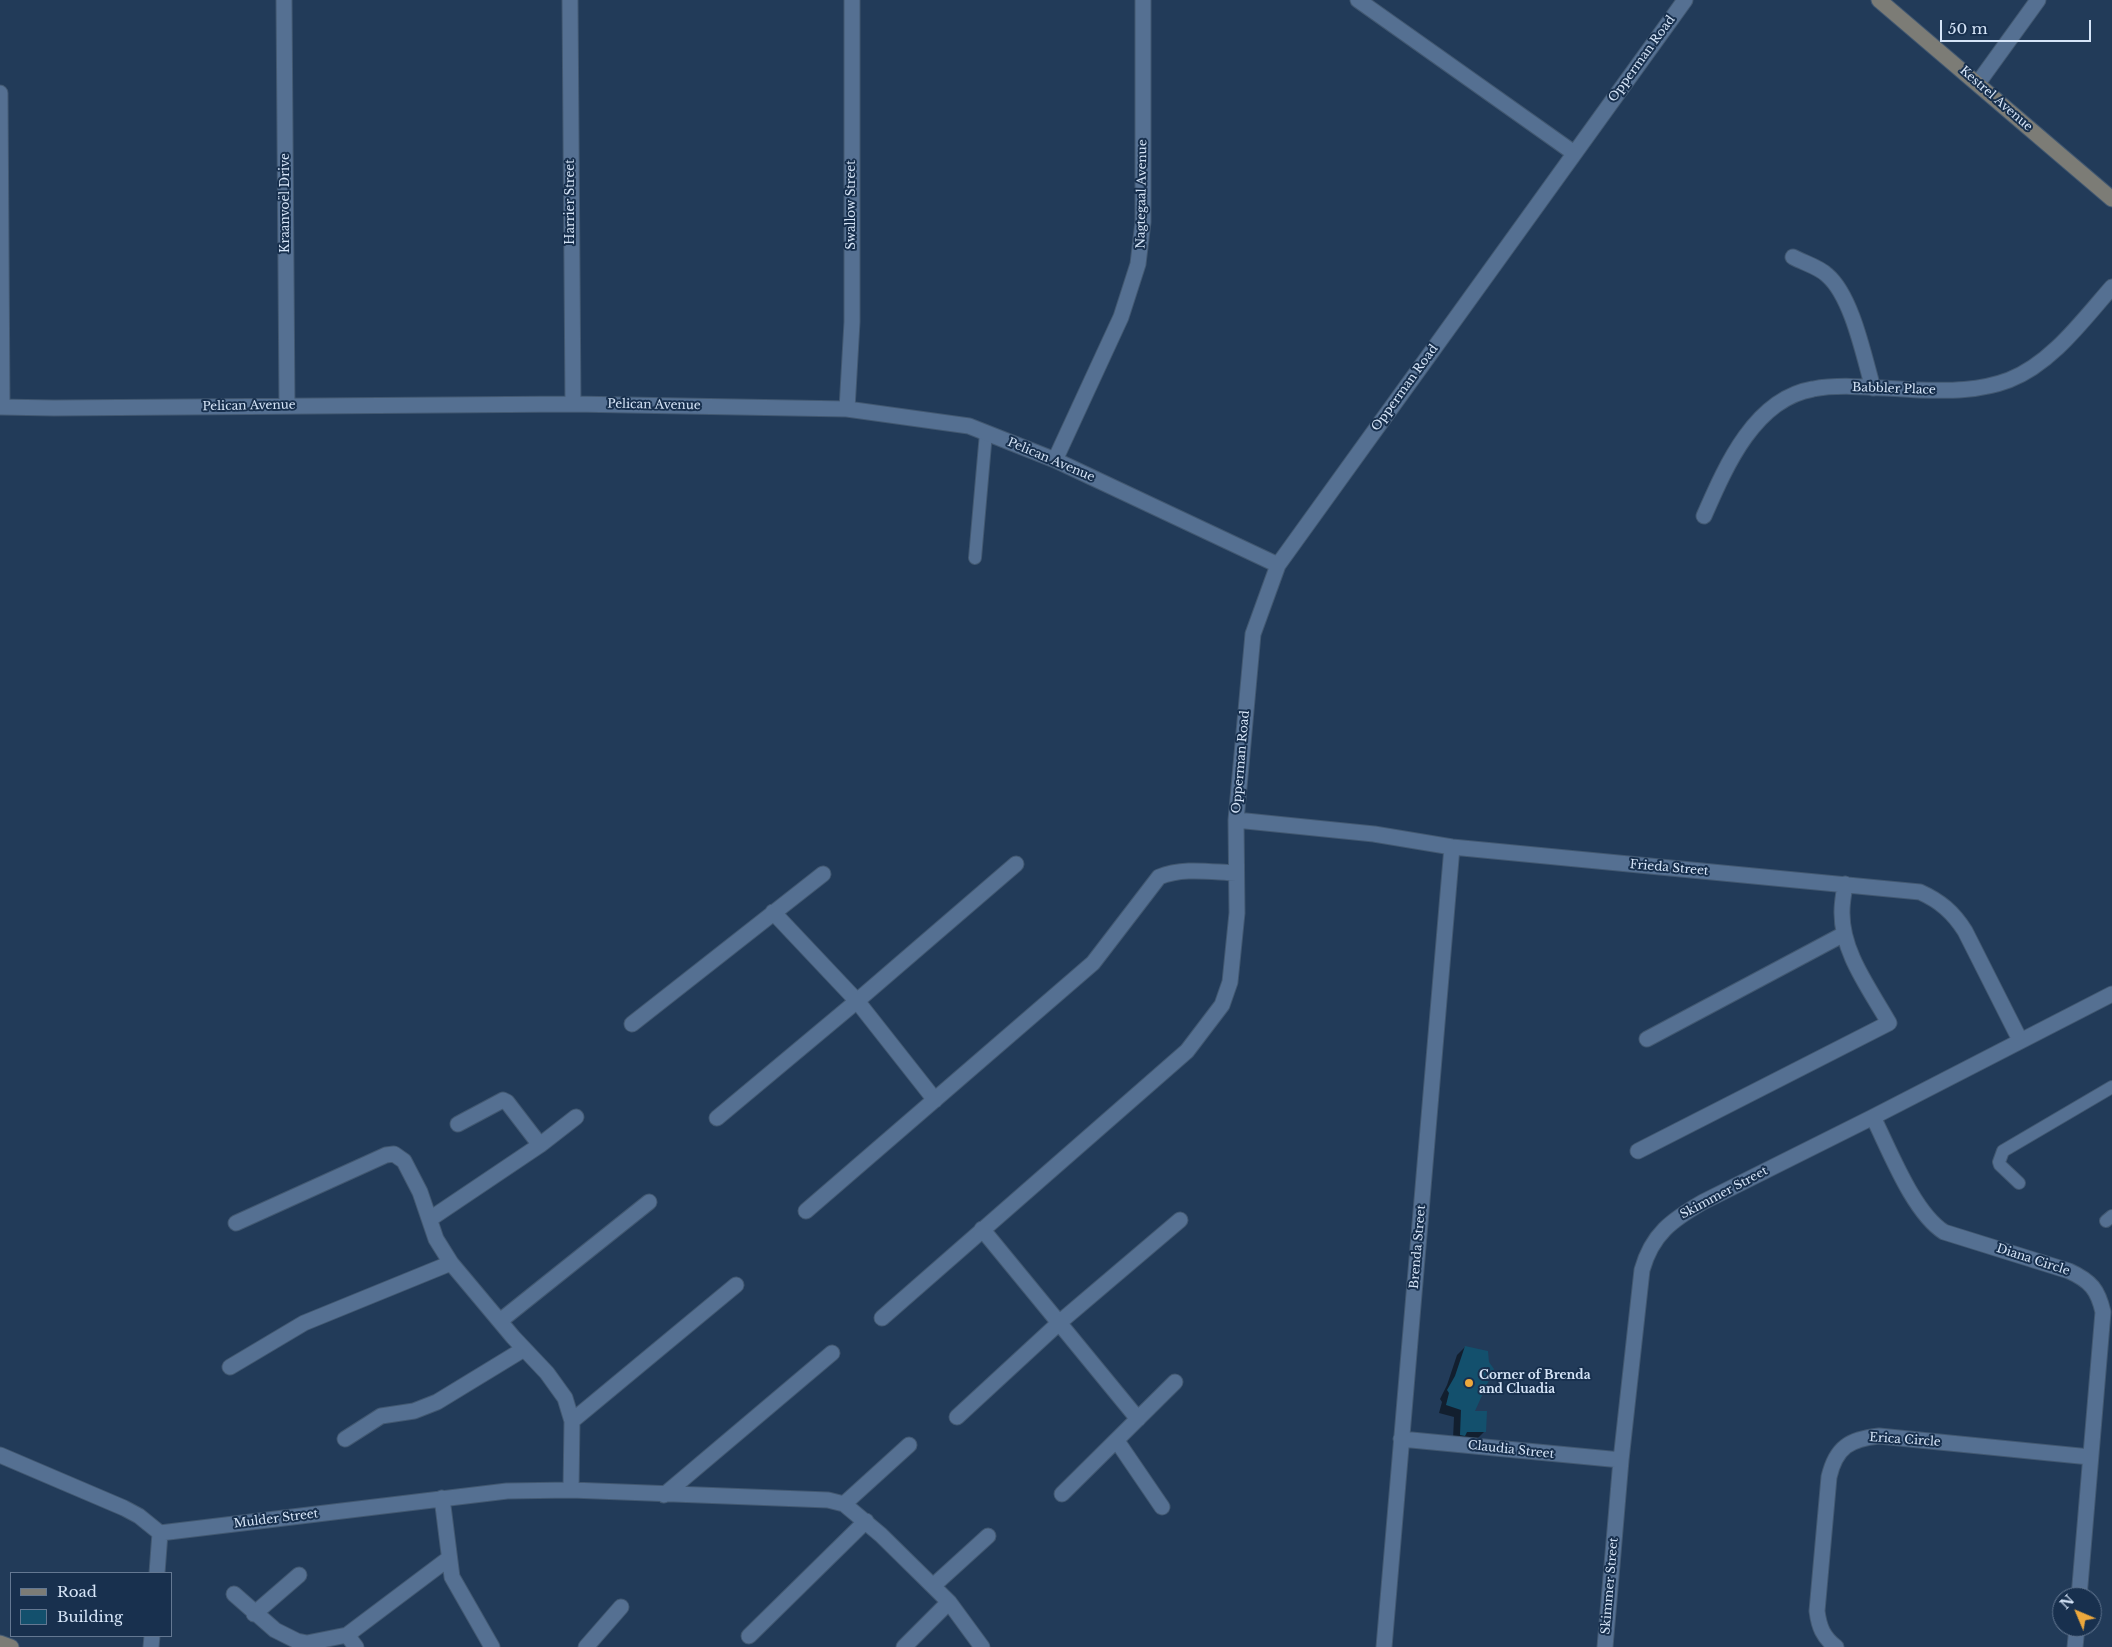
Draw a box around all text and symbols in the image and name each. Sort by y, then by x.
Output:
scale bar [1942,10,2093,42]
street label: Opperman Road [1606,13,1678,105]
text: 50 m [1948,19,1988,38]
street label: Kestrel Avenue [1957,64,2035,134]
street label: Nagtegaal Avenue [1134,139,1150,249]
street label: Kraanvoël Drive [279,153,293,253]
street label: Harrier Street [564,159,578,245]
street label: Swallow Street [845,160,859,250]
street label: Opperman Road [1369,342,1441,434]
street label: Babbler Place [1852,380,1936,398]
street label: Pelican Avenue [607,397,701,413]
street label: Pelican Avenue [202,398,296,414]
street label: Pelican Avenue [1005,435,1097,485]
street label: Opperman Road [1229,710,1253,814]
street label: Frieda Street [1629,857,1709,879]
street label: Skimmer Street [1678,1164,1770,1222]
street label: Brenda Street [1407,1204,1429,1290]
street label: Diana Circle [1995,1241,2071,1279]
place label: Corner of Brenda and Cluadia [1479,1369,1591,1397]
marker: Corner of Brenda and Cluadia [1463,1377,1475,1389]
street label: Erica Circle [1869,1430,1941,1450]
street label: Claudia Street [1467,1438,1555,1462]
street label: Mulder Street [233,1507,319,1531]
street label: Skimmer Street [1599,1537,1621,1635]
legend [10,1572,172,1637]
text: Road [57,1582,97,1601]
north arrow [2052,1587,2102,1637]
text: N [2056,1591,2078,1613]
text: Building [57,1607,123,1626]

